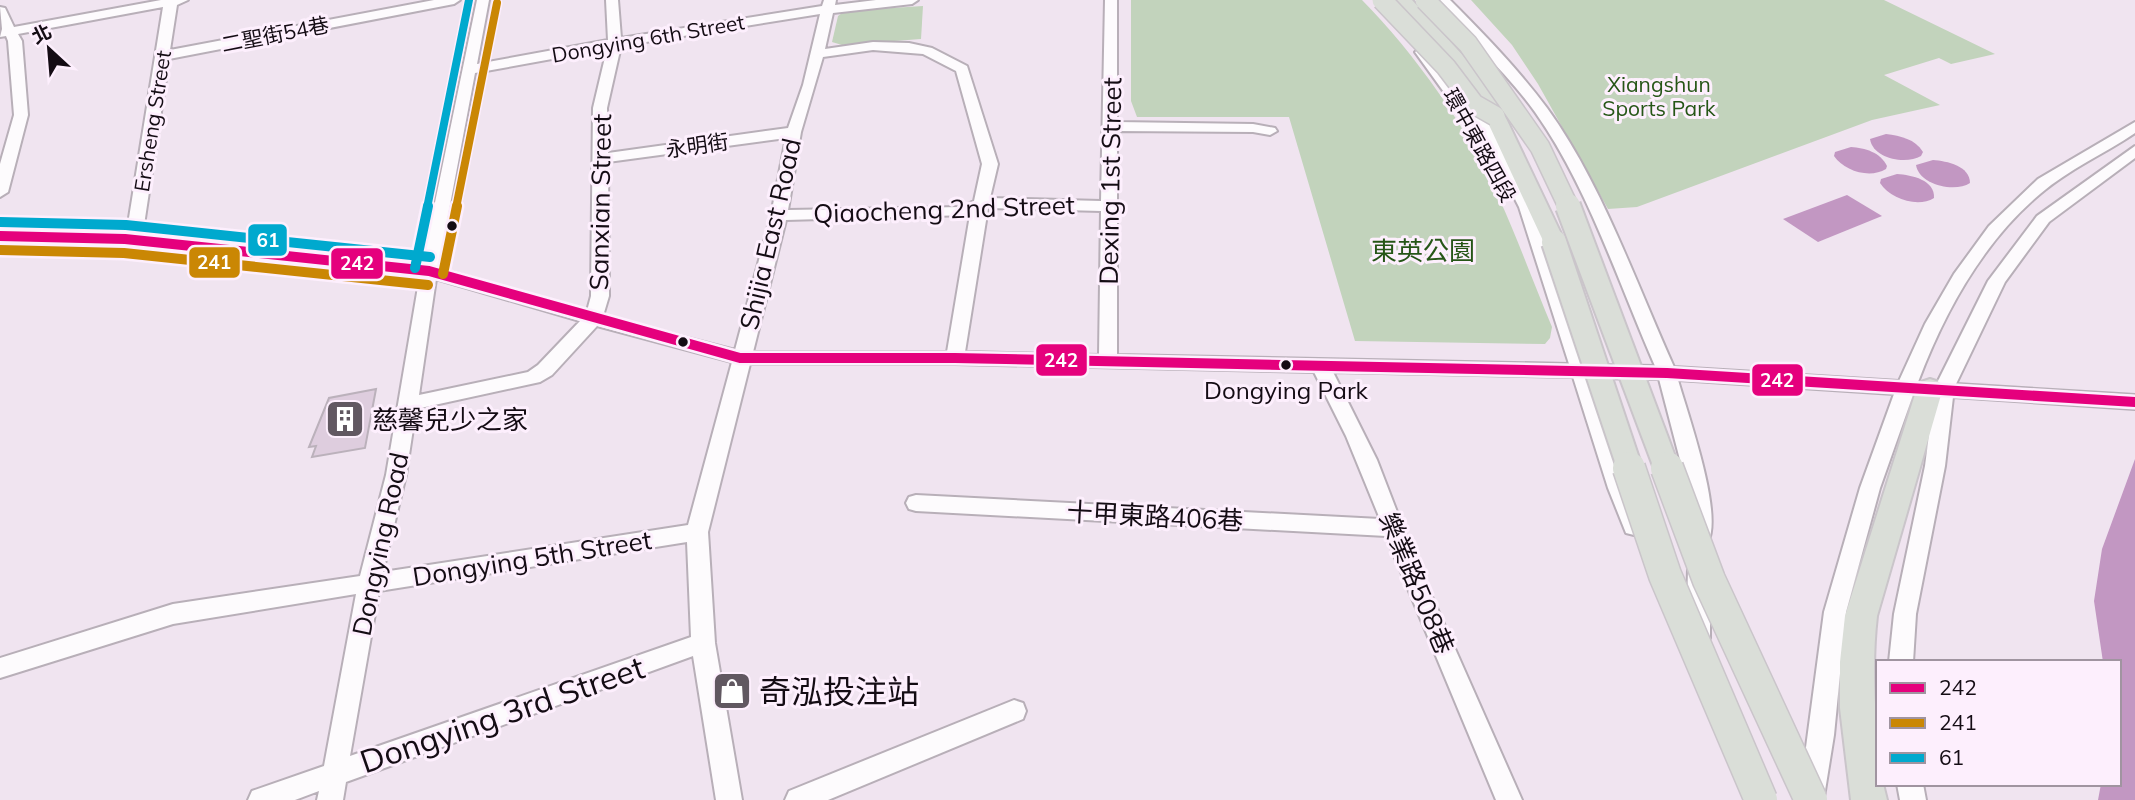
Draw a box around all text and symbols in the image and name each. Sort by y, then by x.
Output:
street label: Dongying 6th Street [550,8,746,68]
street label: 二聖街54巷 [219,11,331,57]
north arrow [14,14,84,84]
text: 北 [28,19,55,49]
street label: Ersheng Street [128,49,176,193]
park label: Xiangshun Sports Park [1602,71,1716,121]
street label: Dexing 1st Street [1092,77,1128,285]
street label: 環中東路四段 [1438,84,1522,206]
street label: Sanxian Street [582,113,618,291]
street label: 永明街 [664,128,730,162]
street label: Shijia East Road [732,135,808,333]
street label: Qiaocheng 2nd Street [813,188,1075,230]
unlabelled marker [445,219,459,233]
line badge: 61 [247,223,288,257]
text: 61 [257,228,279,252]
park label: 東英公園 [1371,234,1475,267]
line badge: 241 [188,246,241,279]
line badge: 242 [330,247,384,280]
text: 241 [197,250,231,274]
text: 242 [340,251,374,275]
unlabelled marker [676,335,690,349]
line badge: 242 [1035,343,1088,377]
text: 242 [1044,348,1078,372]
marker: Dongying Park [1279,358,1293,372]
line badge: 242 [1751,363,1804,397]
text: 242 [1760,368,1794,392]
place label: Dongying Park [1204,375,1369,405]
building icon: 慈馨兒少之家 [324,398,366,440]
place label: 慈馨兒少之家 [372,403,528,436]
street label: Dongying Road [344,449,416,639]
street label: 十甲東路406巷 [1066,495,1244,537]
street label: 樂業路508巷 [1372,507,1462,659]
street label: Dongying 5th Street [410,523,654,593]
street label: Dongying 3rd Street [355,647,649,781]
legend [1876,660,2121,786]
shop icon: 奇泓投注站 [711,670,753,712]
place label: 奇泓投注站 [759,671,919,711]
text: 242 [1939,674,1977,700]
text: 241 [1939,709,1977,735]
text: 61 [1939,744,1964,770]

